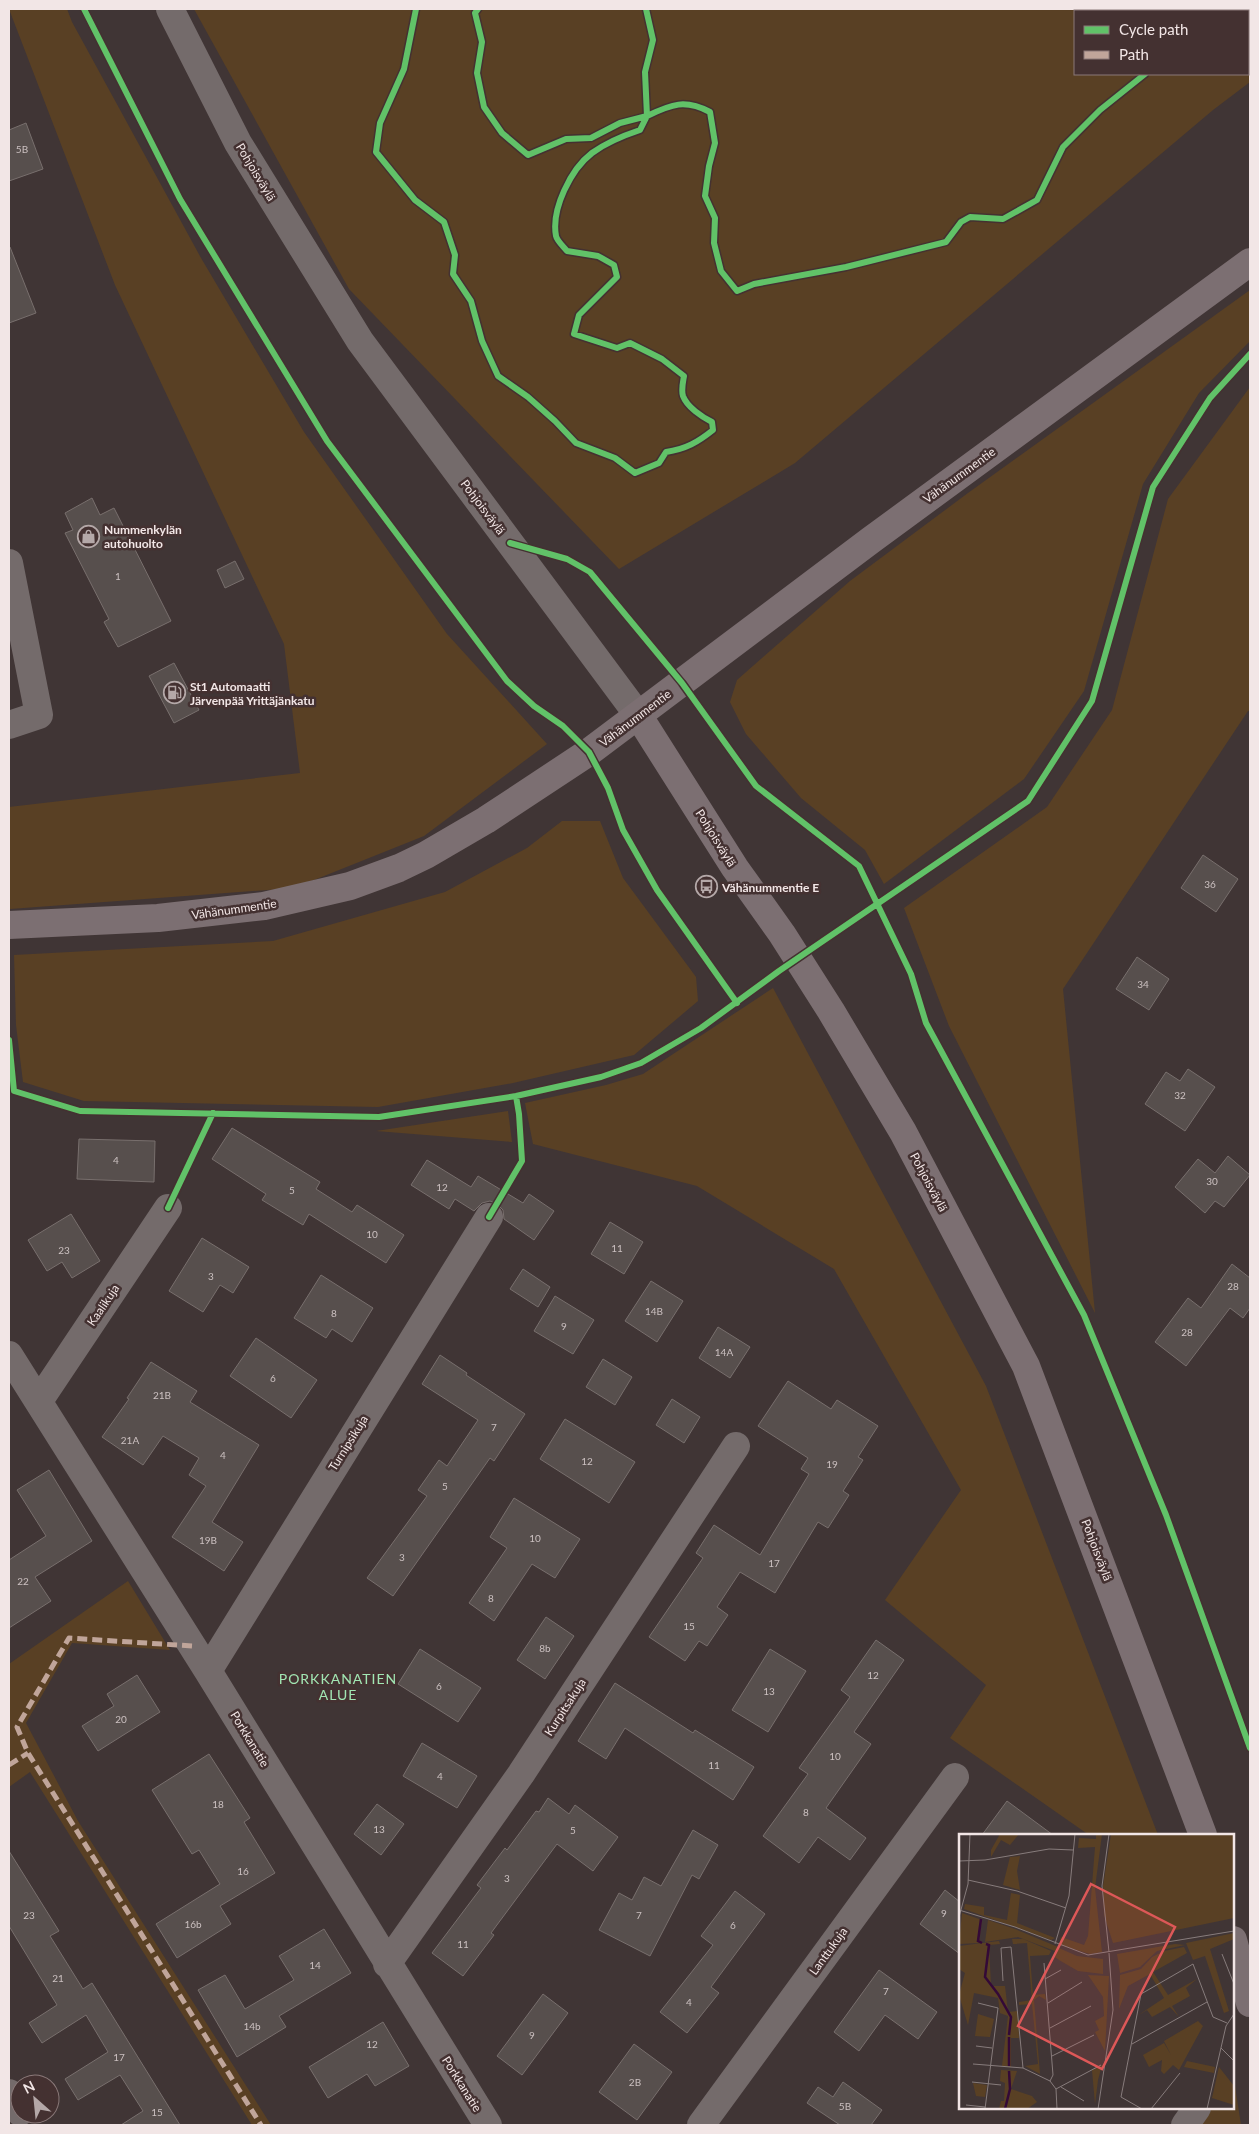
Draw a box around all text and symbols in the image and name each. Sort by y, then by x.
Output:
legend [1074,10,1249,75]
text: Cycle path [1119,20,1188,38]
text: Path [1119,45,1149,63]
street label: Pohjoisväylä [233,140,279,204]
house number: 5B [16,143,28,155]
street label: Vähänummentie [920,444,998,506]
street label: Pohjoisväylä [457,477,509,537]
place label: Nummenkylän autohuolto [104,522,182,551]
shop icon: Nummenkylän autohuolto [76,524,100,548]
house number: 1 [115,570,121,582]
place label: St1 Automaatti Järvenpää Yrittäjänkatu [190,679,315,708]
fuel station icon: St1 Automaatti Järvenpää Yrittäjänkatu [162,681,186,705]
street label: Vähänummentie [596,686,674,750]
street label: Pohjoisväylä [692,806,740,870]
bus stop icon: Vähänummentie E [694,875,718,899]
house number: 36 [1204,878,1216,890]
place label: Vähänummentie E [721,880,819,895]
street label: Vähänummentie [190,896,278,922]
house number: 34 [1137,978,1149,990]
house number: 32 [1174,1089,1186,1101]
street label: Pohjoisväylä [907,1150,951,1214]
house number: 4 [113,1154,119,1166]
house number: 30 [1206,1175,1218,1187]
house number: 12 [436,1181,448,1193]
house number: 5 [289,1184,295,1196]
house number: 10 [366,1228,378,1240]
house number: 11 [611,1242,623,1254]
house number: 23 [58,1244,70,1256]
house number: 3 [208,1270,214,1282]
house number: 28 [1227,1280,1239,1292]
street label: Kaalikuja [84,1281,122,1329]
house number: 14B [645,1305,663,1317]
house number: 8 [331,1307,337,1319]
house number: 9 [561,1320,567,1332]
house number: 28 [1181,1326,1193,1338]
house number: 14A [715,1346,733,1358]
house number: 6 [270,1372,276,1384]
house number: 21B [153,1389,171,1401]
street label: Turnipsikuja [325,1412,371,1474]
house number: 7 [491,1421,497,1433]
house number: 21A [121,1434,139,1446]
house number: 4 [220,1449,226,1461]
house number: 12 [581,1455,593,1467]
house number: 19 [826,1458,838,1470]
house number: 5 [442,1480,448,1492]
street label: Pohjoisväylä [1078,1517,1116,1583]
house number: 10 [529,1532,541,1544]
house number: 19B [199,1534,217,1546]
house number: 3 [399,1551,405,1563]
house number: 17 [768,1557,780,1569]
house number: 22 [17,1575,29,1587]
house number: 8 [488,1592,494,1604]
house number: 15 [683,1620,695,1632]
house number: 8b [539,1642,551,1654]
house number: 12 [867,1669,879,1681]
district label: PORKKANATIEN ALUE [279,1670,397,1703]
street label: Kurpitsakuja [541,1675,589,1739]
house number: 6 [436,1680,442,1692]
house number: 13 [763,1685,775,1697]
street label: Porkkanatie [227,1708,273,1770]
house number: 20 [115,1713,127,1725]
house number: 10 [829,1750,841,1762]
house number: 11 [708,1759,720,1771]
house number: 4 [437,1770,443,1782]
house number: 18 [212,1798,224,1810]
house number: 8 [803,1806,809,1818]
house number: 13 [373,1823,385,1835]
house number: 5 [570,1824,576,1836]
inset map [959,1834,1234,2109]
house number: 16 [237,1865,249,1877]
house number: 3 [504,1872,510,1884]
house number: 9 [941,1907,947,1919]
house number: 23 [23,1909,35,1921]
house number: 7 [636,1909,642,1921]
house number: 16b [184,1918,202,1930]
house number: 6 [730,1919,736,1931]
street label: Lanttukuja [806,1924,850,1978]
house number: 11 [457,1938,469,1950]
house number: 14 [309,1959,321,1971]
house number: 21 [52,1972,64,1984]
house number: 7 [883,1985,889,1997]
house number: 4 [686,1996,692,2008]
house number: 14b [243,2020,261,2032]
house number: 9 [529,2029,535,2041]
house number: 12 [366,2038,378,2050]
house number: 17 [113,2051,125,2063]
street label: Porkkanatie [439,2054,485,2114]
north arrow [10,2074,60,2124]
house number: 2B [629,2076,641,2088]
text: N [20,2077,38,2097]
house number: 5B [839,2100,851,2112]
house number: 15 [151,2106,163,2118]

